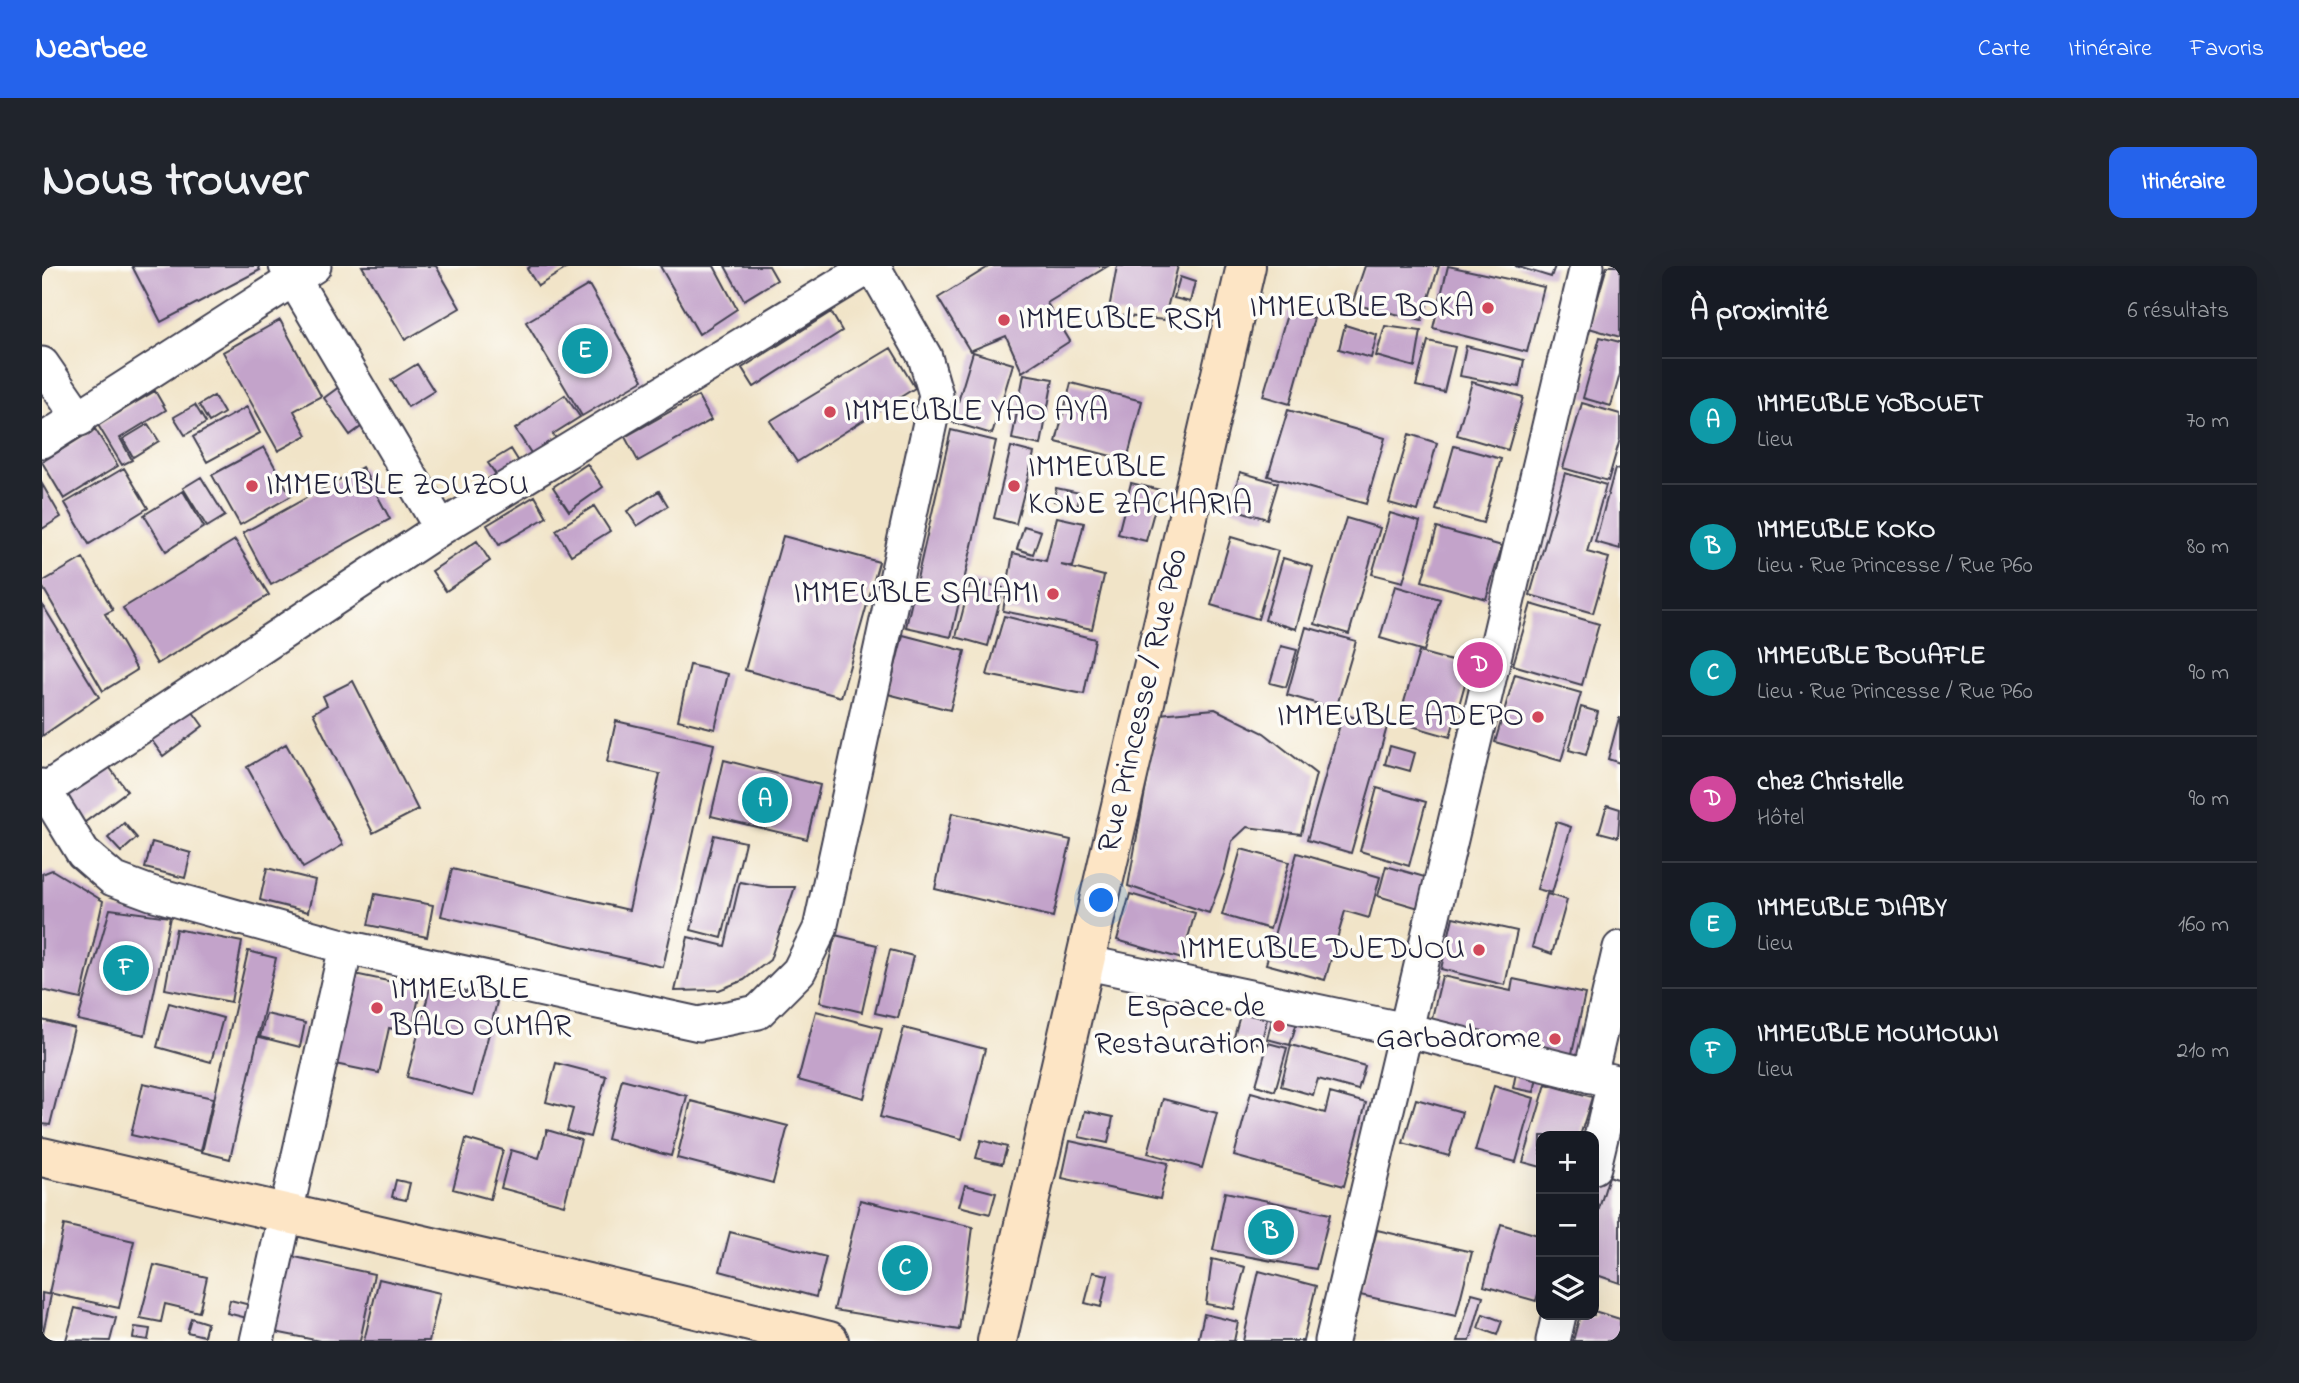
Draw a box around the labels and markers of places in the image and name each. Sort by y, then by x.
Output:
place label: IMMEUBLE BOKA [1249,285,1474,332]
place label: IMMEUBLE RSM [1018,297,1222,344]
marker: IMMEUBLE BOKA [1480,300,1496,316]
marker: IMMEUBLE RSM [996,312,1012,328]
pin: E [562,325,608,377]
place label: IMMEUBLE YAO AYA [844,389,1108,436]
marker: IMMEUBLE YAO AYA [822,404,838,420]
place label: IMMEUBLE KONE ZACHARIA [1028,445,1252,529]
place label: IMMEUBLE ZOUZOU [266,463,529,510]
marker: IMMEUBLE ZOUZOU [244,478,260,494]
marker: IMMEUBLE KONE ZACHARIA [1006,478,1022,494]
place label: IMMEUBLE SALAMI [793,571,1039,618]
marker: IMMEUBLE SALAMI [1045,586,1061,602]
pin: D [1457,639,1503,691]
place label: IMMEUBLE ADEPO [1277,694,1524,741]
marker: IMMEUBLE ADEPO [1530,709,1546,725]
pin: A [742,774,788,826]
place label: IMMEUBLE DJEDJOU [1179,927,1465,974]
pin: F [103,942,149,994]
marker: IMMEUBLE DJEDJOU [1471,942,1487,958]
place label: IMMEUBLE BALO OUMAR [390,967,571,1051]
place label: Espace de Restauration [1094,985,1266,1069]
marker: IMMEUBLE BALO OUMAR [369,1000,385,1016]
place label: Garbadrome [1376,1016,1542,1063]
marker: Espace de Restauration [1271,1018,1287,1034]
marker: Garbadrome [1547,1031,1563,1047]
pin: B [1248,1206,1294,1258]
pin: C [882,1242,928,1294]

